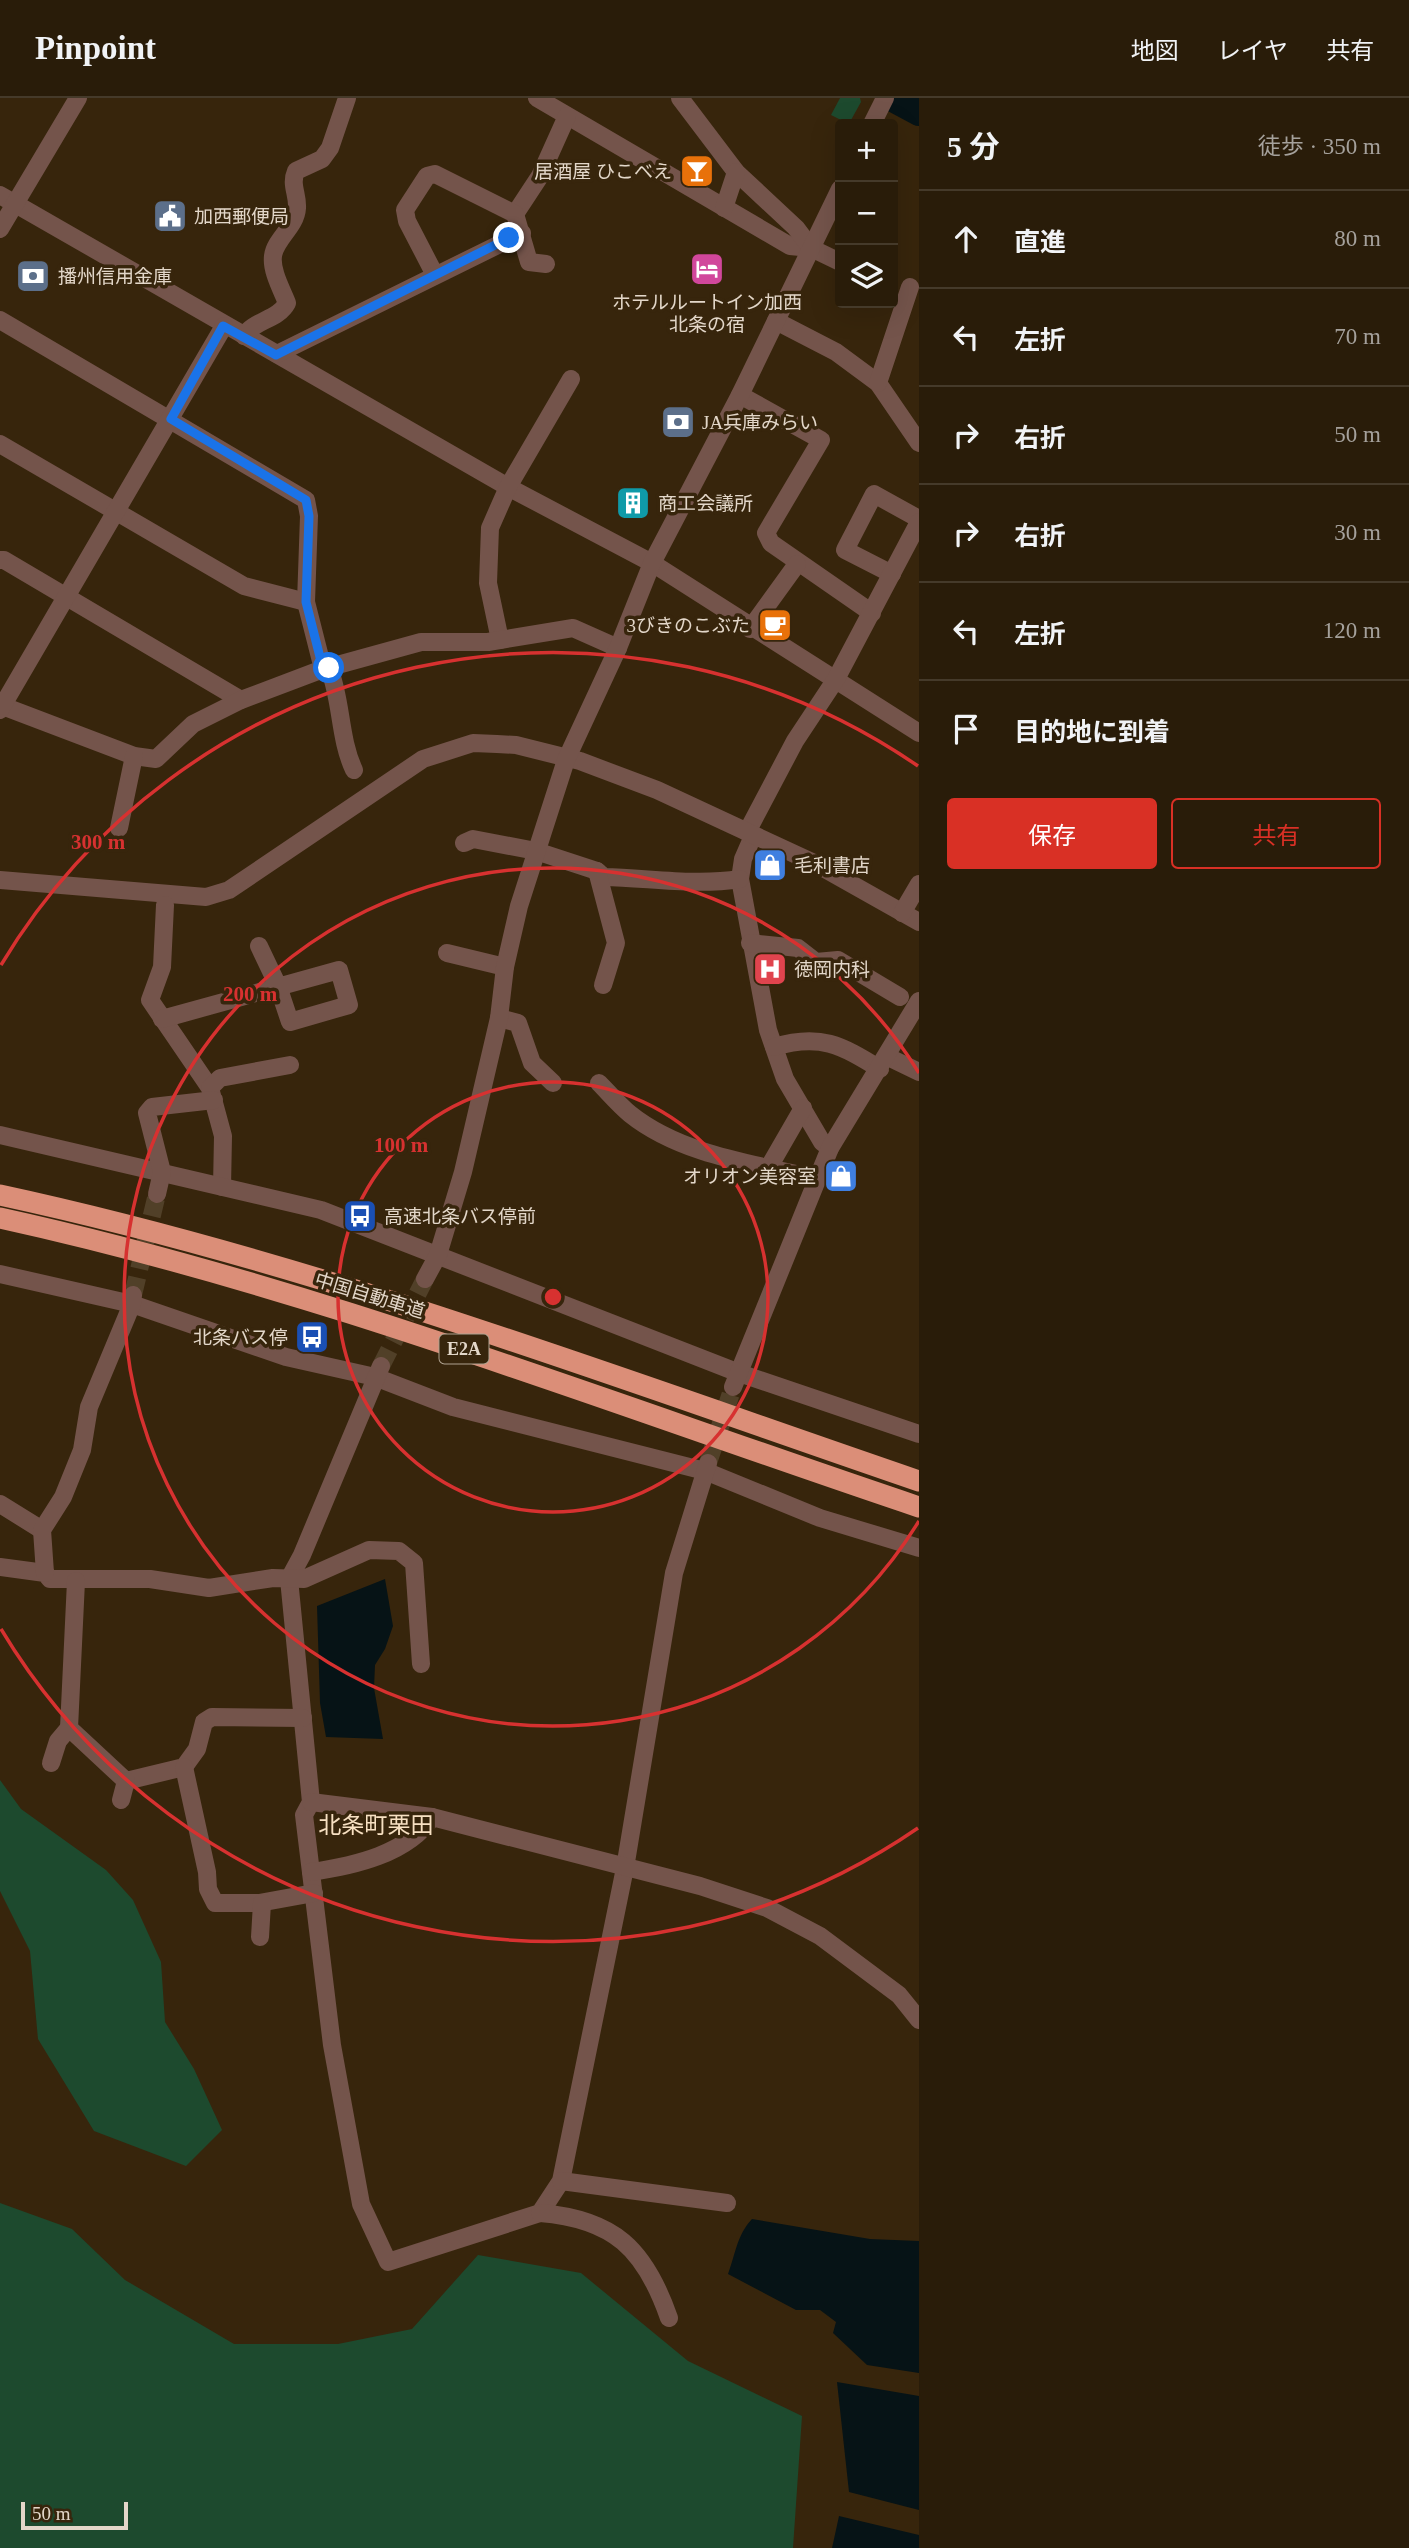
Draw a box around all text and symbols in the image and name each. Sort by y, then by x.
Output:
text: Pinpoint [35,30,156,66]
text: 地図 [1131,38,1179,64]
text: レイヤ [1217,38,1288,64]
text: 共有 [1326,38,1374,64]
map controls [835,119,898,308]
button: + [835,119,898,182]
text: 5 分 [947,130,1000,163]
text: 徒歩 · 350 m [1258,134,1381,159]
bar icon: 居酒屋 ひこべえ [678,152,716,190]
place label: 居酒屋 ひこべえ [534,161,672,182]
button: − [835,182,898,245]
public building icon: 加西郵便局 [151,197,189,235]
place label: 加西郵便局 [194,206,289,227]
icon: ahead [947,220,985,258]
route end [493,222,524,253]
text: 80 m [1334,226,1381,251]
text: 直進 [1014,228,1066,257]
button: layers [835,245,898,308]
hotel icon: ホテルルートイン加西 北条の宿 [688,250,726,288]
bank icon: 播州信用金庫 [14,257,52,295]
place label: 播州信用金庫 [58,266,172,287]
place label: ホテルルートイン加西 北条の宿 [612,292,802,335]
icon: left [947,318,985,356]
text: 70 m [1334,324,1381,349]
text: 左折 [1014,326,1066,355]
bank icon: JA兵庫みらい [659,403,697,441]
place label: JA兵庫みらい [702,412,818,433]
icon: right [947,416,985,454]
text: 50 m [1334,422,1381,447]
text: 右折 [1014,424,1066,453]
building icon: 商工会議所 [614,484,652,522]
place label: 商工会議所 [658,493,753,514]
icon: right [947,514,985,552]
text: 30 m [1334,520,1381,545]
text: 右折 [1014,522,1066,551]
cafe icon: 3びきのこぶた [756,606,794,644]
icon: left [947,612,985,650]
place label: 3びきのこぶた [626,615,750,636]
text: 120 m [1323,618,1381,643]
text: 左折 [1014,620,1066,649]
route start [313,652,344,683]
icon: arrive [947,710,985,748]
text: 目的地に到着 [1014,718,1170,747]
button: 保存 [947,798,1157,869]
button: 共有 [1171,798,1381,869]
text: 300 m [71,830,126,854]
shop icon: 毛利書店 [751,846,789,884]
place label: 毛利書店 [794,855,870,876]
hospital icon: 徳岡内科 [751,950,789,988]
place label: 徳岡内科 [794,959,870,980]
text: 200 m [223,982,278,1006]
text: 100 m [374,1133,429,1157]
shop icon: オリオン美容室 [822,1157,860,1195]
place label: オリオン美容室 [683,1166,816,1187]
bus stop icon: 高速北条バス停前 [341,1197,379,1235]
place label: 高速北条バス停前 [384,1206,536,1227]
street label: 中国自動車道 [312,1269,427,1322]
centre of rings [541,1285,565,1309]
bus stop icon: 北条バス停 [293,1318,331,1356]
place label: 北条バス停 [193,1327,288,1348]
road number: E2A [440,1334,489,1364]
district label: 北条町栗田 [319,1813,434,1838]
scale bar [21,2499,128,2531]
text: 50 m [32,2503,71,2524]

